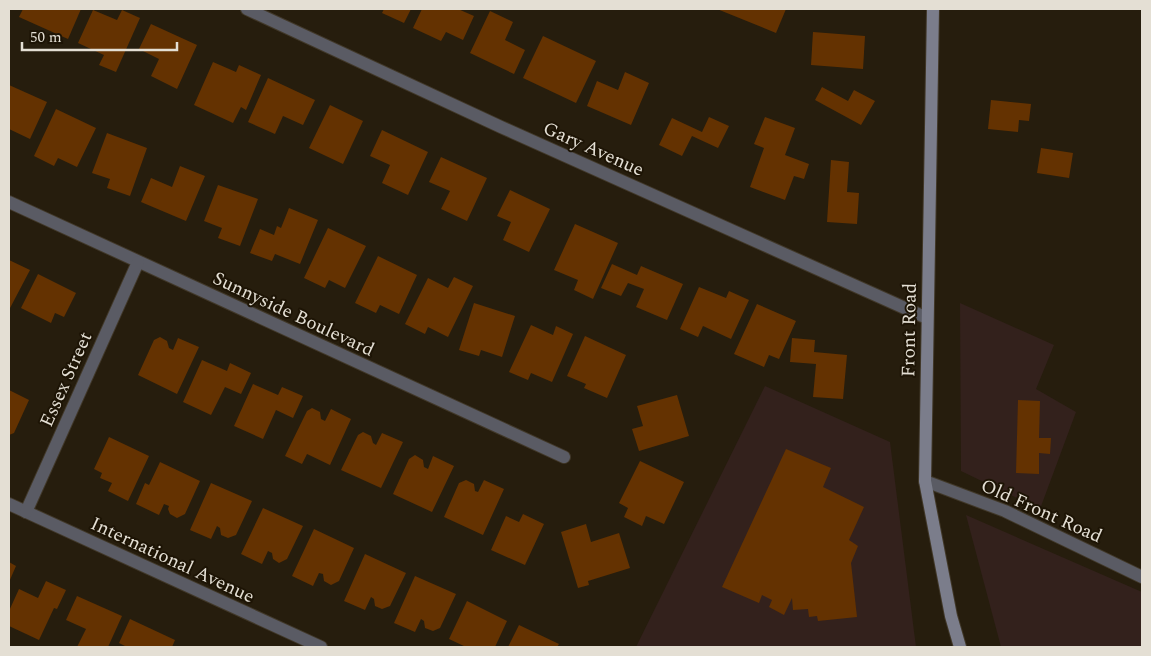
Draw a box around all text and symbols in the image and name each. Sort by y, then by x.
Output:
scale bar [22,20,178,52]
text: 50 m [30,26,62,49]
street label: Gary Avenue [538,114,649,185]
street label: Sunnyside Boulevard [208,264,379,365]
street label: Front Road [894,283,925,377]
street label: Essex Street [32,327,100,432]
street label: Old Front Road [976,472,1107,551]
street label: International Avenue [85,510,259,611]

